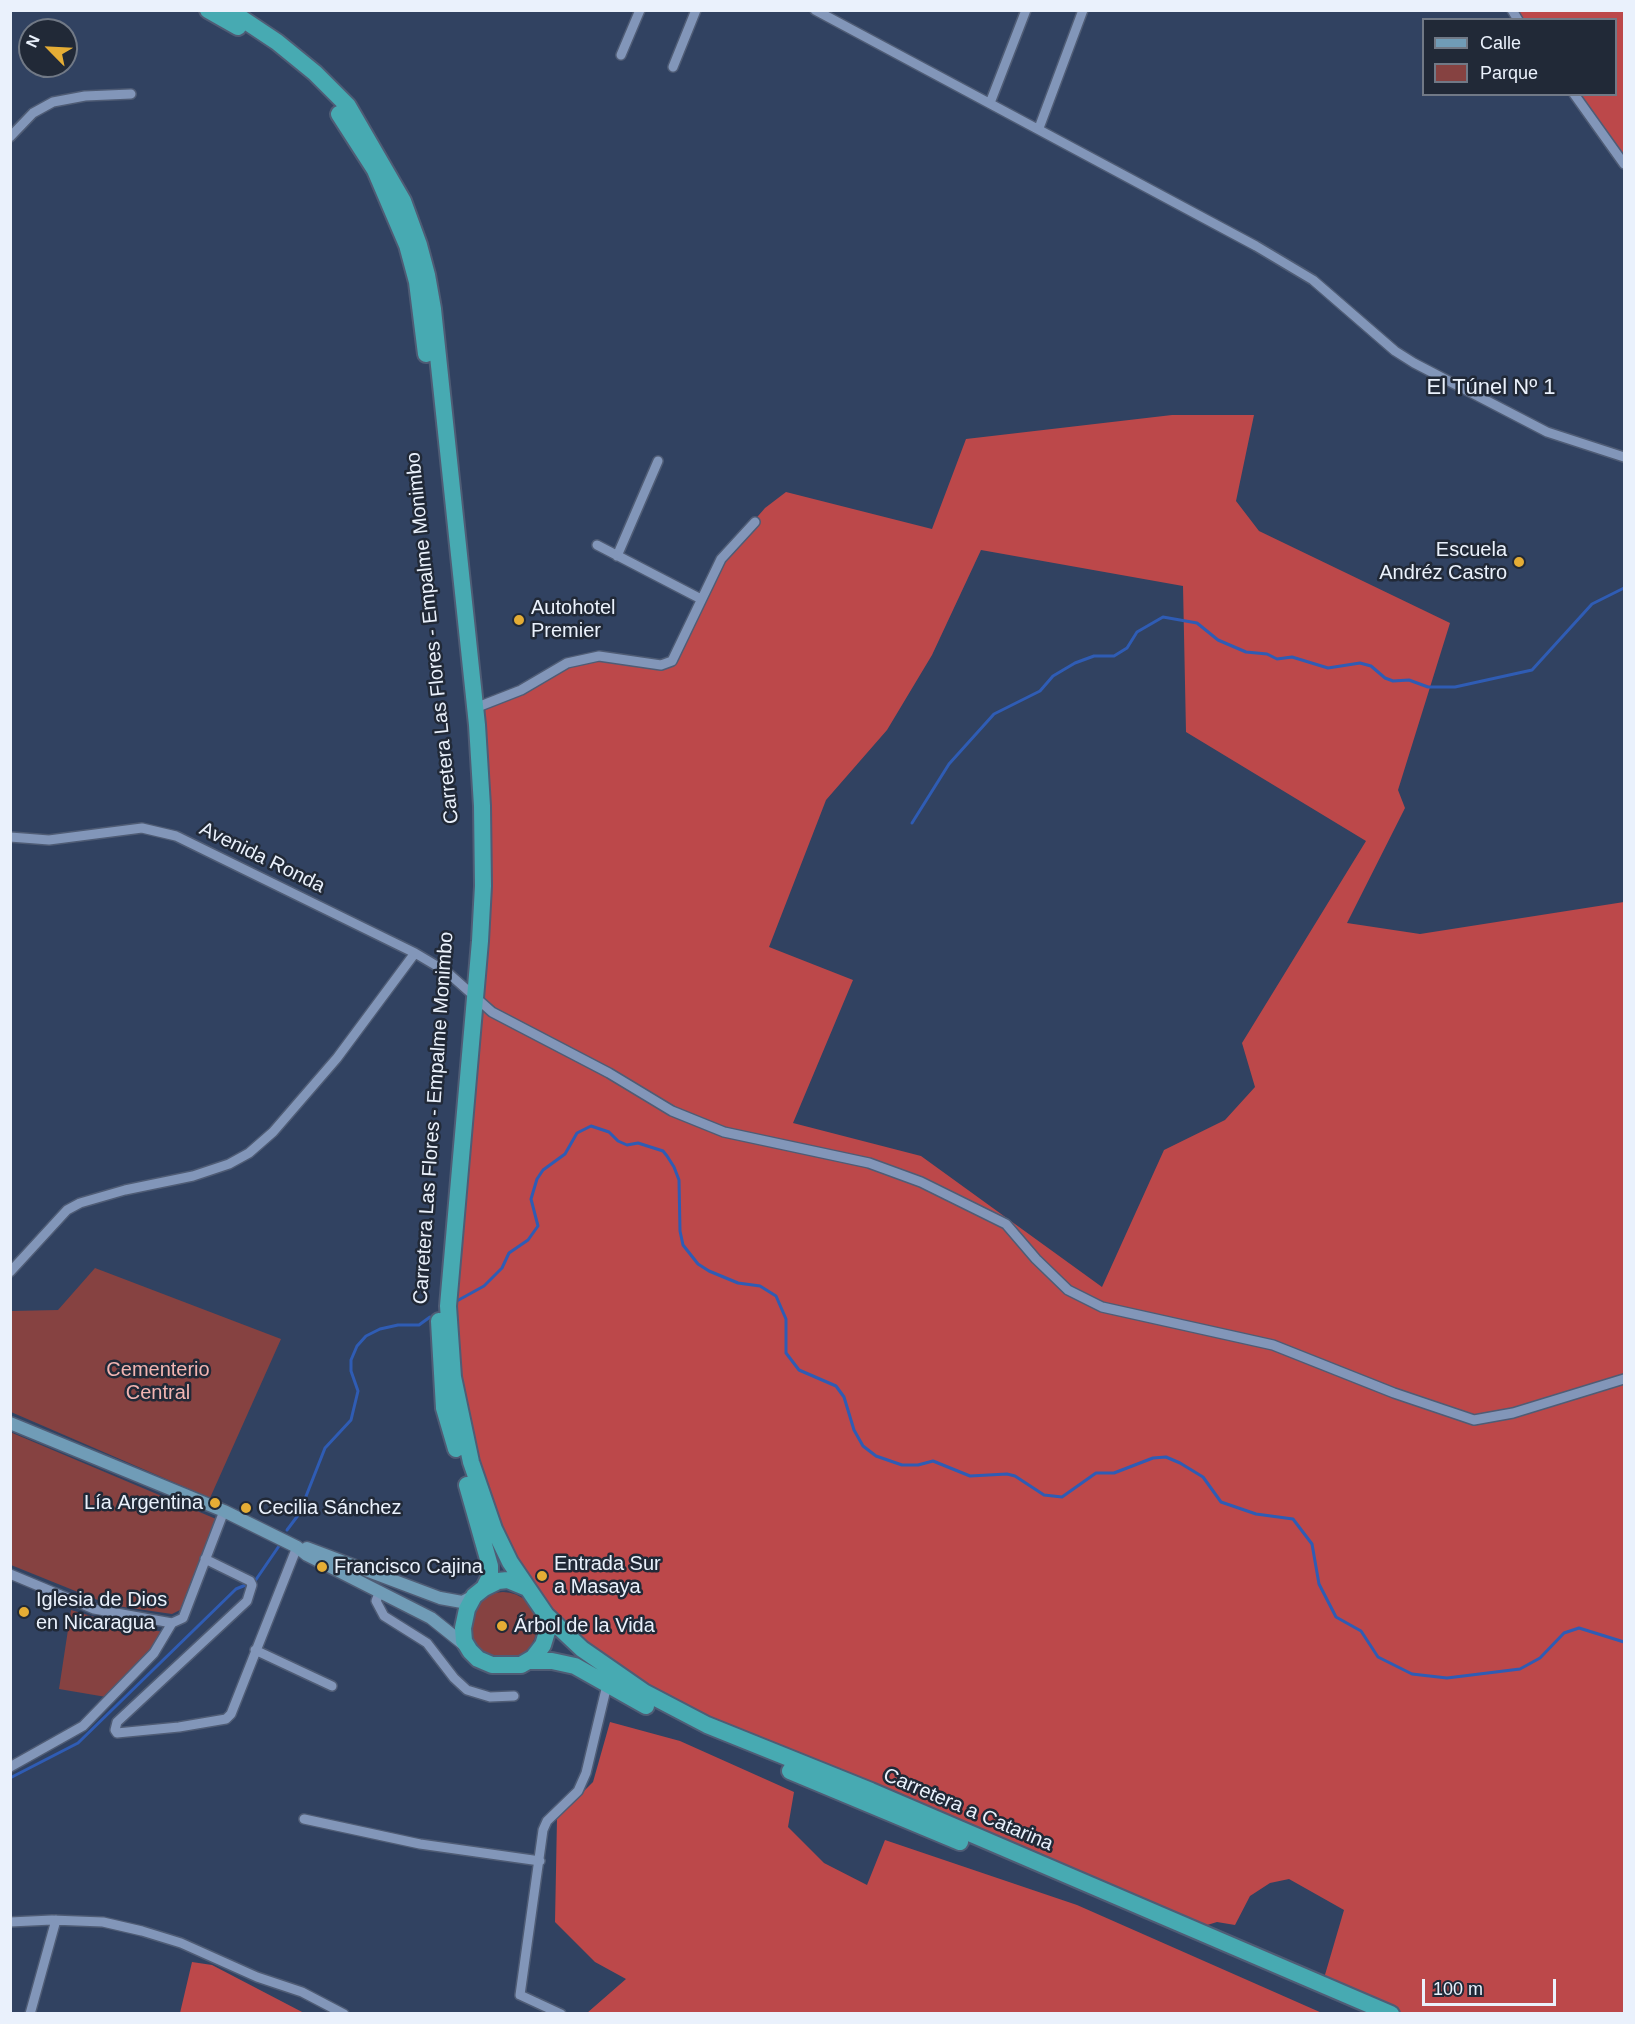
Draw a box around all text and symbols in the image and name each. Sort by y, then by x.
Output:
north arrow [18,18,78,78]
legend [1422,18,1617,96]
text: N [23,33,43,50]
text: Calle [1480,33,1521,53]
text: Parque [1480,63,1538,83]
district label: El Túnel Nº 1 [1426,375,1556,401]
street label: Carretera Las Flores - Empalme Monimbo [402,451,464,825]
place label: Escuela Andréz Castro [1379,538,1507,585]
marker: Escuela Andréz Castro [1512,555,1526,569]
place label: Autohotel Premier [531,596,616,643]
marker: Autohotel Premier [512,613,526,627]
street label: Avenida Ronda [195,817,329,899]
street label: Carretera Las Flores - Empalme Monimbo [409,931,459,1305]
park label: Cementerio Central [106,1358,210,1405]
place label: Lía Argentina [84,1491,203,1515]
marker: Lía Argentina [208,1496,222,1510]
place label: Cecilia Sánchez [258,1496,401,1520]
marker: Cecilia Sánchez [239,1501,253,1515]
place label: Entrada Sur a Masaya [554,1552,661,1599]
place label: Francisco Cajina [334,1555,483,1579]
marker: Francisco Cajina [315,1560,329,1574]
marker: Entrada Sur a Masaya [535,1569,549,1583]
place label: Iglesia de Dios en Nicaragua [36,1588,167,1635]
marker: Iglesia de Dios en Nicaragua [17,1605,31,1619]
place label: Árbol de la Vida [514,1614,655,1638]
marker: Árbol de la Vida [495,1619,509,1633]
street label: Carretera a Catarina [879,1763,1057,1857]
scale bar [1425,1967,1558,2005]
text: 100 m [1433,1979,1483,1999]

